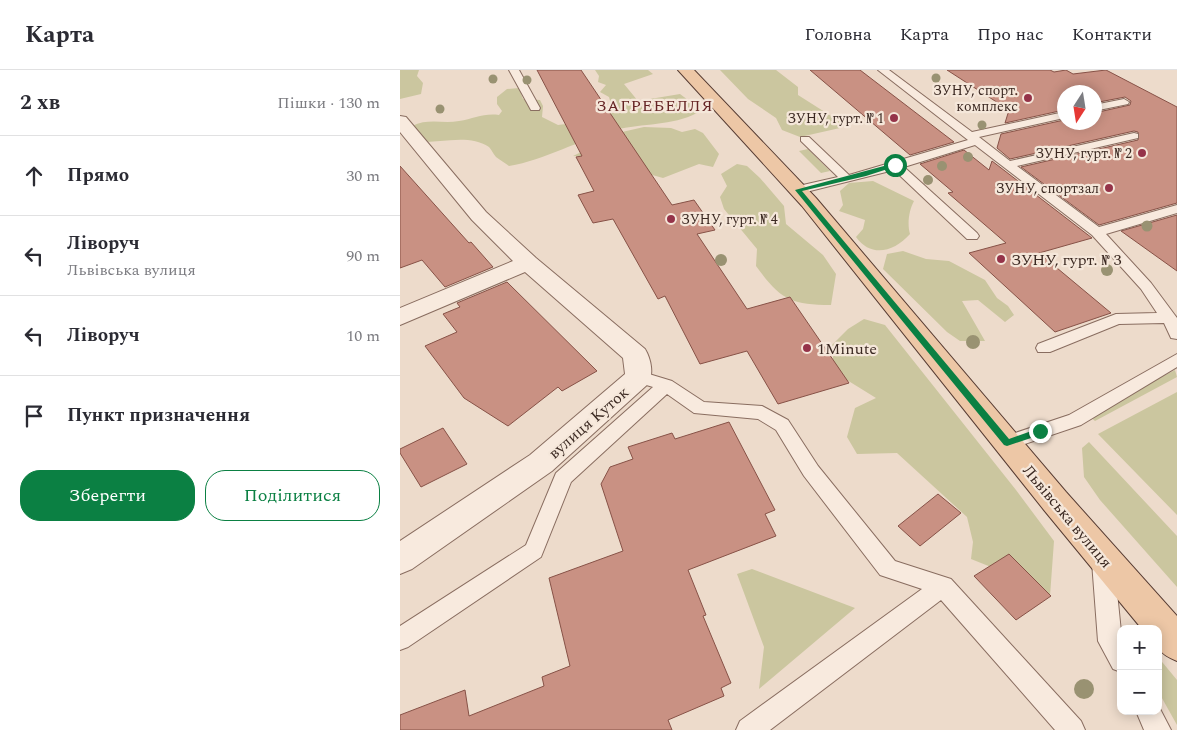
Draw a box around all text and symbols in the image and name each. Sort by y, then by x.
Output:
text: Карта [25,17,94,53]
text: Головна [805,21,872,48]
text: Карта [900,21,949,48]
text: Про нас [977,21,1044,48]
text: Контакти [1072,21,1152,48]
place label: ЗУНУ, спорт. комплекс [933,80,1018,117]
north arrow [1057,85,1102,130]
text: 2 хв [20,87,60,119]
text: Пішки · 130 m [277,91,380,115]
marker: ЗУНУ, спорт. комплекс [1022,92,1034,104]
district label: ЗАГРЕБЕЛЛЯ [596,94,714,118]
place label: ЗУНУ, гурт. № 1 [787,108,884,129]
marker: ЗУНУ, гурт. № 1 [888,112,900,124]
place label: ЗУНУ, гурт. № 2 [1035,143,1132,164]
marker: ЗУНУ, гурт. № 2 [1136,147,1148,159]
route start [884,154,907,177]
text: Прямо [67,161,129,190]
icon: ahead [20,162,48,190]
text: 30 m [346,164,380,188]
place label: ЗУНУ, спортзал [996,178,1099,199]
marker: ЗУНУ, спортзал [1103,182,1115,194]
place label: ЗУНУ, гурт. № 4 [681,209,778,230]
marker: ЗУНУ, гурт. № 4 [665,213,677,225]
text: Ліворуч [67,229,140,258]
icon: left [20,242,48,270]
text: 90 m [346,244,380,268]
place label: ЗУНУ, гурт. № 3 [1011,248,1122,272]
marker: ЗУНУ, гурт. № 3 [995,253,1007,265]
text: Львівська вулиця [67,258,196,282]
text: Ліворуч [67,321,140,350]
icon: left [20,322,48,350]
text: 10 m [346,324,380,348]
place label: 1Minute [817,337,877,361]
marker: 1Minute [801,342,813,354]
street label: вулиця Куток [543,381,634,465]
text: Пункт призначення [67,401,250,430]
icon: arrive [20,402,48,430]
route end [1029,420,1052,443]
street label: Львівська вулиця [1017,460,1118,574]
button: Зберегти [20,470,195,521]
button: Поділитися [205,470,380,521]
map controls [1117,625,1162,715]
button: + [1117,625,1162,670]
button: − [1117,670,1162,715]

